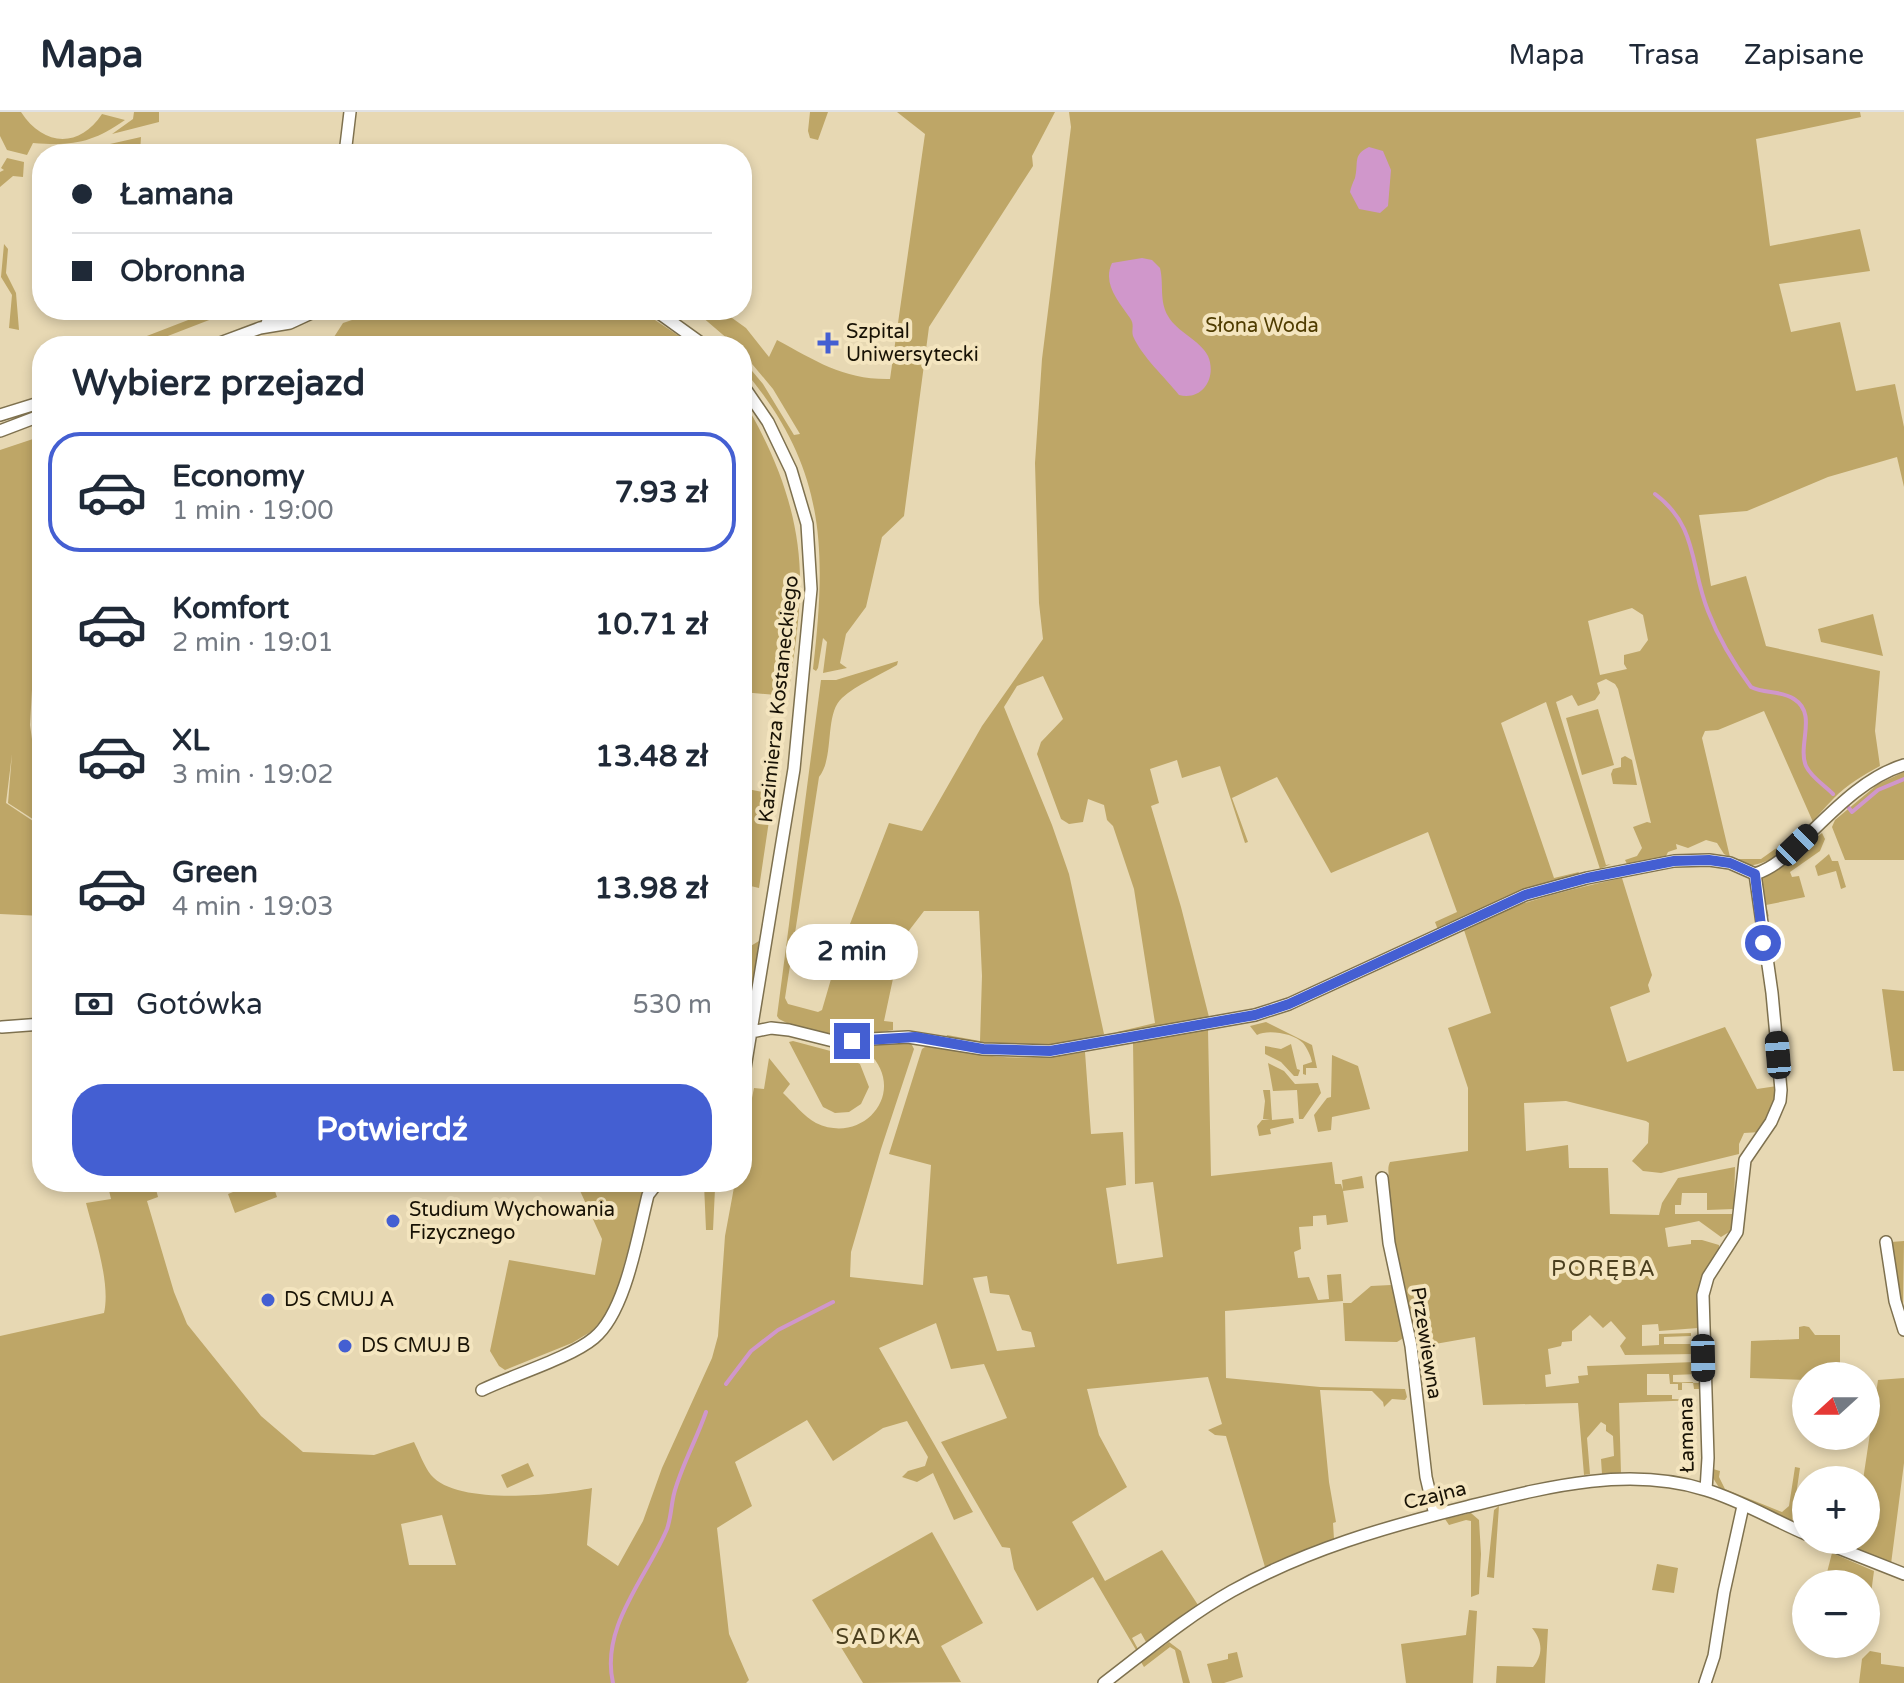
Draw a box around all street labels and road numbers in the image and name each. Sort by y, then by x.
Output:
street label: Kazimierza Kostaneckiego [754,574,804,824]
street label: Przewiewna [1405,1285,1447,1401]
street label: Łamana [1674,1397,1700,1473]
street label: Czajna [1401,1477,1469,1515]

